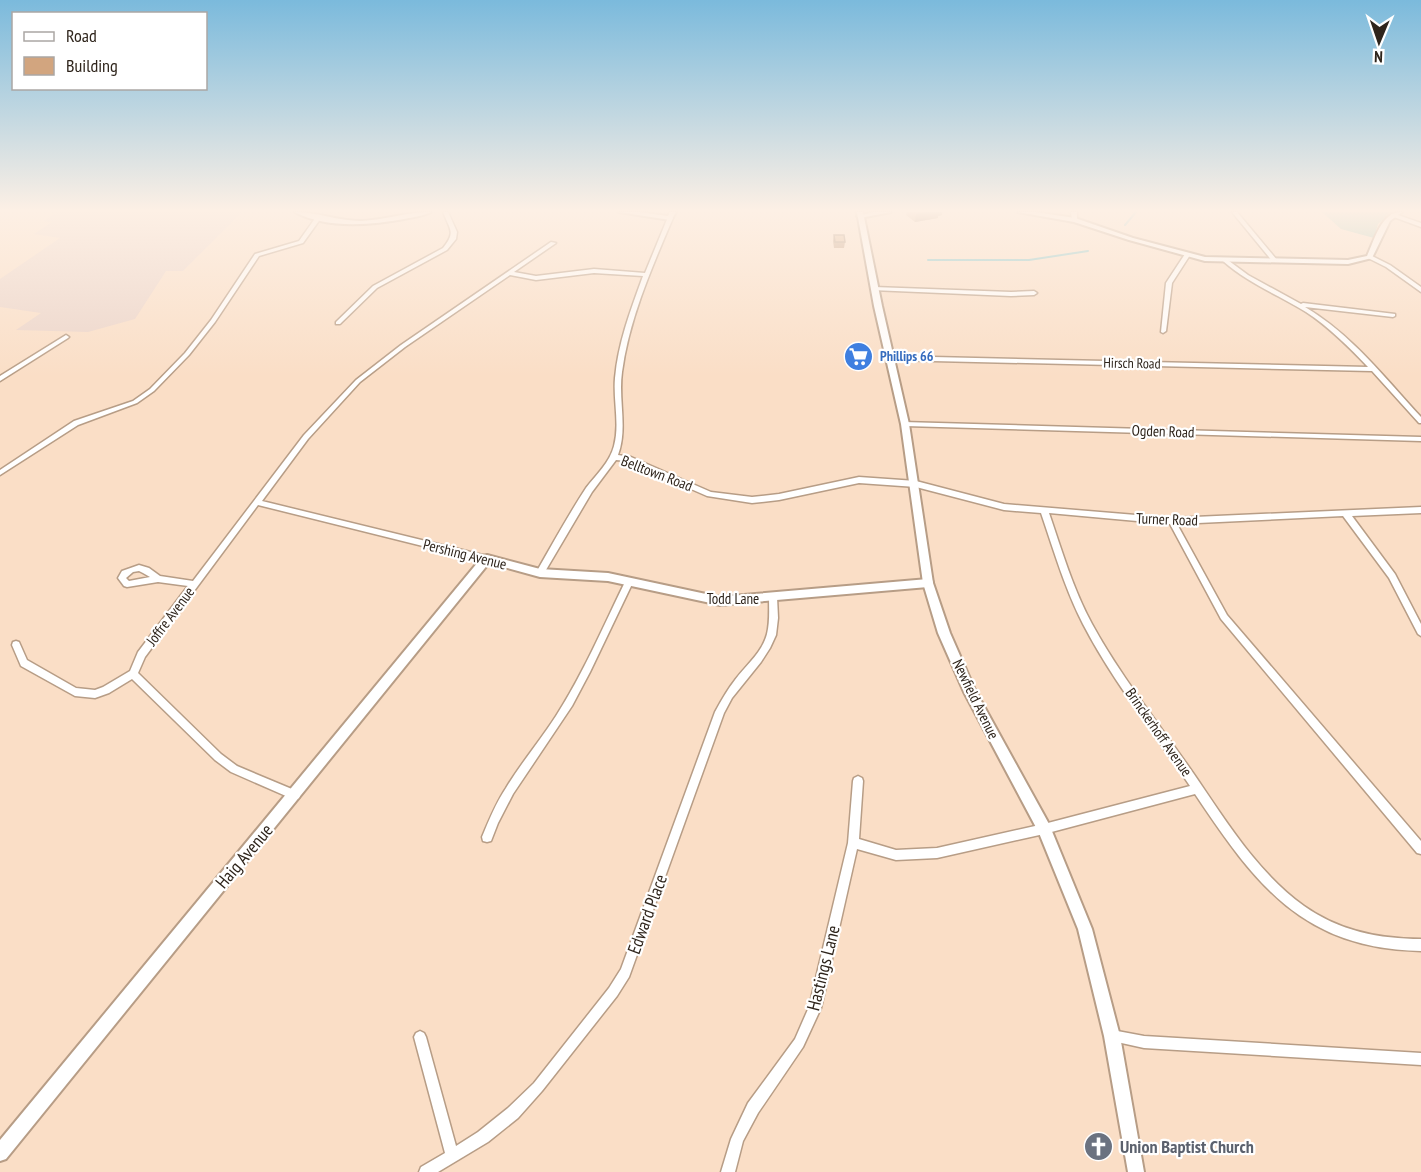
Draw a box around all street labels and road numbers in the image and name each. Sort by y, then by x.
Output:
street label: Hirsch Road [1103,354,1161,372]
street label: Ogden Road [1131,420,1195,442]
street label: Belltown Road [619,451,695,495]
street label: Turner Road [1136,508,1198,530]
street label: Pershing Avenue [421,534,509,574]
street label: Joffre Avenue [141,583,198,650]
street label: Todd Lane [707,589,759,608]
street label: Newfield Avenue [949,656,1003,742]
street label: Brinckerhoff Avenue [1121,684,1197,780]
street label: Haig Avenue [210,819,278,893]
street label: Edward Place [622,871,672,957]
street label: Hastings Lane [801,923,845,1013]

